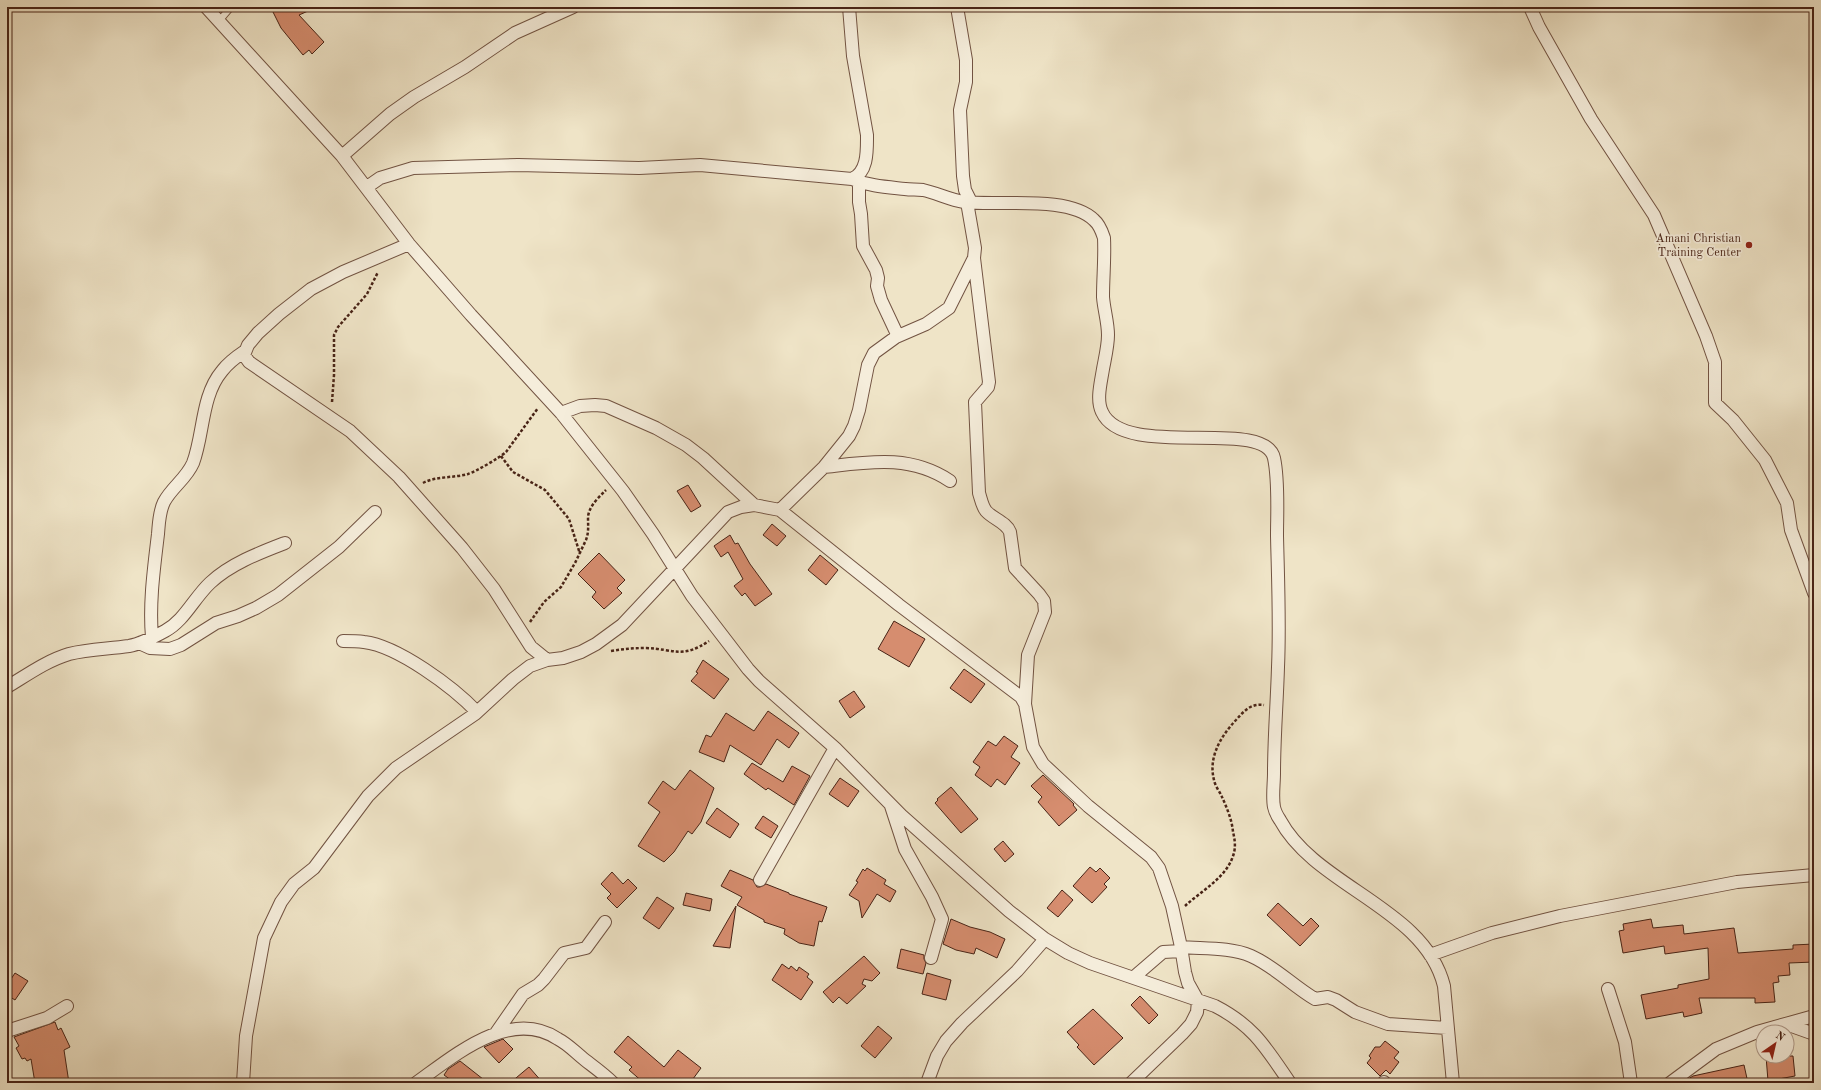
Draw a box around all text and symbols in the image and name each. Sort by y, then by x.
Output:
place label: Amani Christian Training Center [1656,233,1742,259]
marker: Amani Christian Training Center [1744,240,1754,250]
north arrow [1755,1024,1795,1064]
text: N [1773,1030,1787,1044]

